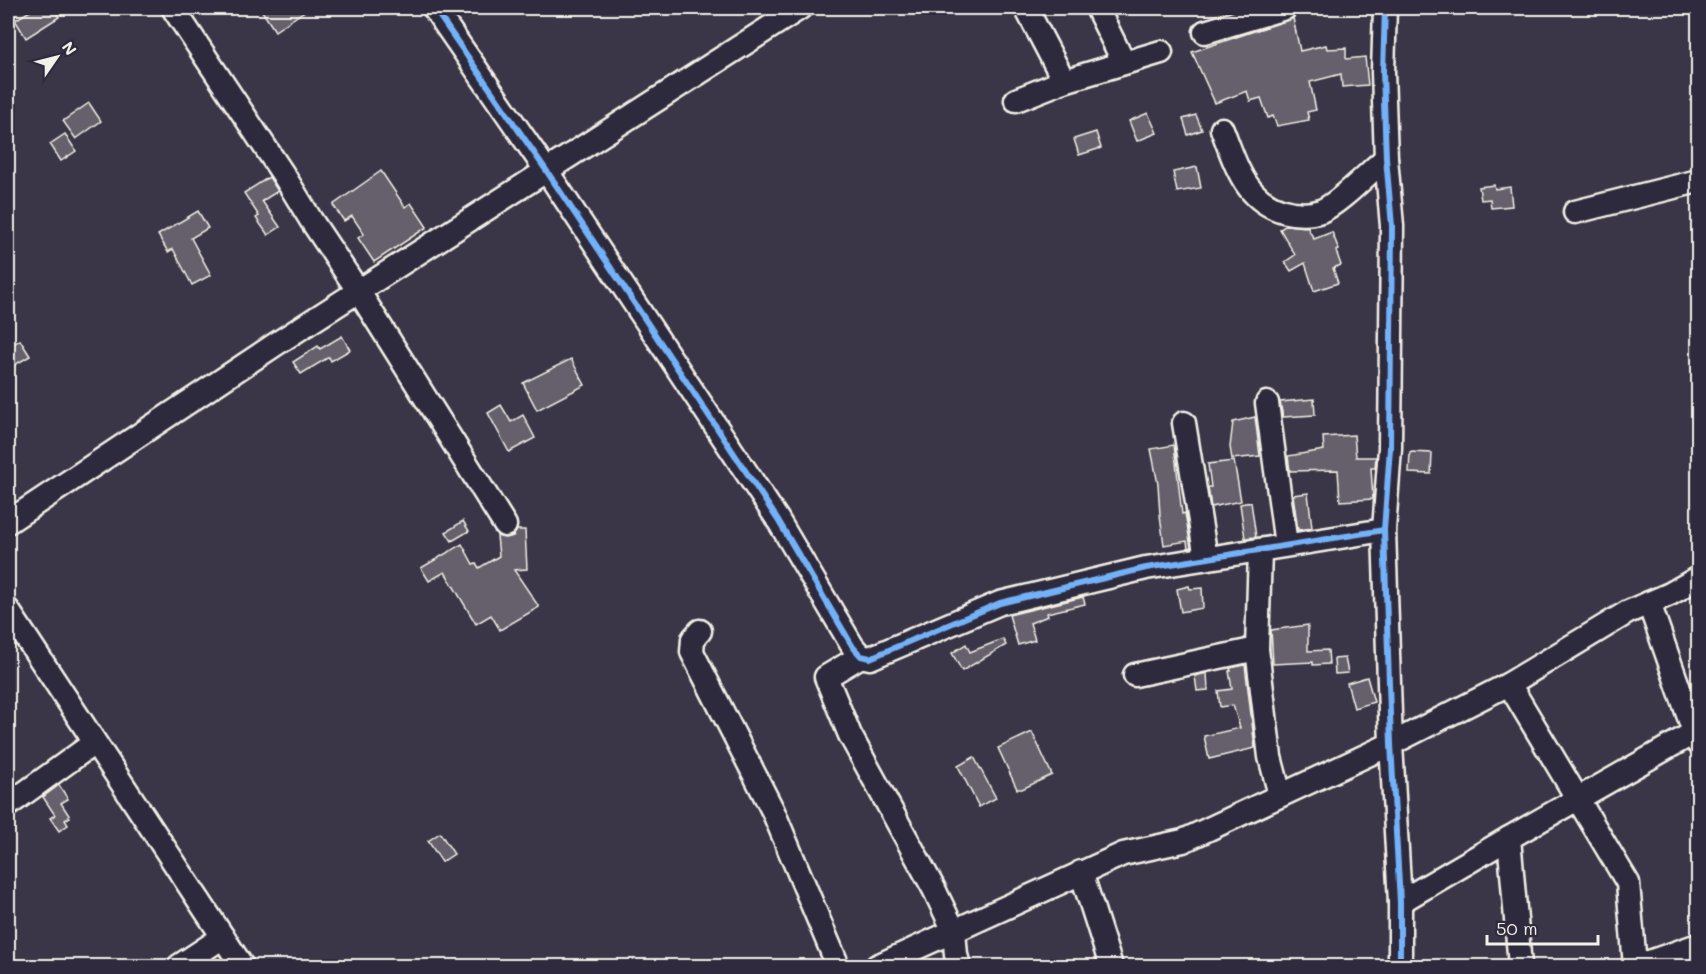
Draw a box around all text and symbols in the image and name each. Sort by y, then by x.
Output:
north arrow [27,27,87,87]
text: N [58,37,82,59]
scale bar [1487,908,1598,946]
text: 50 m [1496,916,1538,940]

